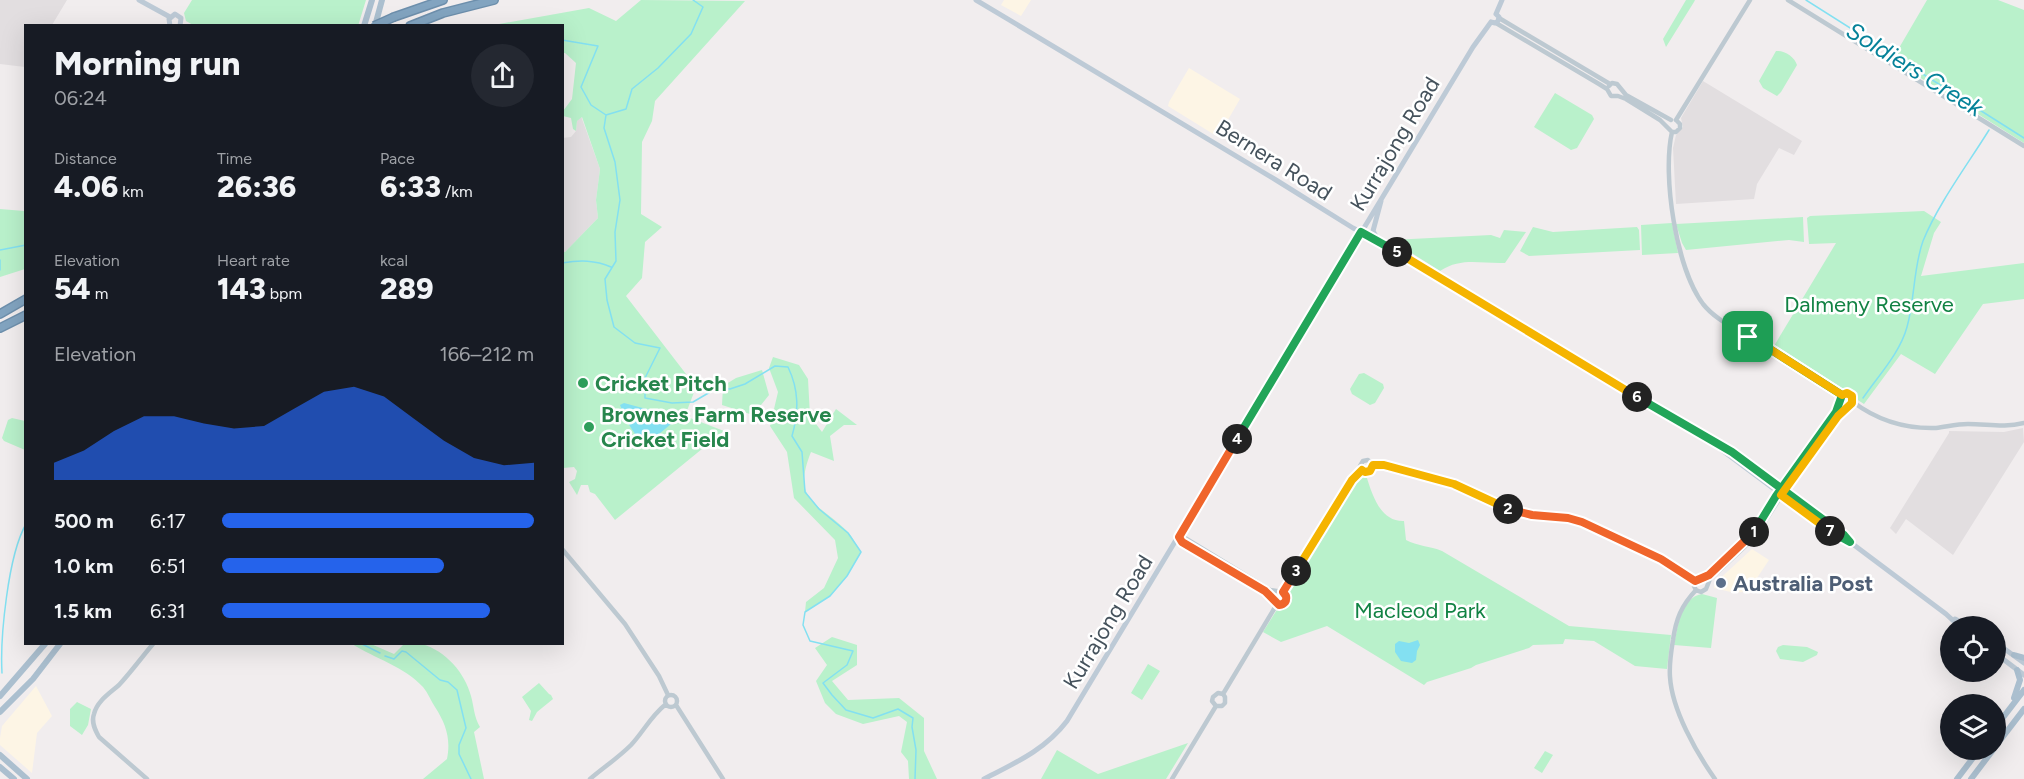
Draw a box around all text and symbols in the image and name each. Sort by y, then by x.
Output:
water label: Soldiers Creek [1841,15,1990,123]
text: Morning run [54,44,240,83]
button: share [471,44,534,107]
street label: Kurrajong Road [1344,72,1446,216]
text: 06:24 [54,86,107,110]
street label: Bernera Road [1211,114,1337,206]
text: Distance [54,149,117,168]
text: Time [217,149,252,168]
text: Pace [380,149,415,168]
text: 4.06 [54,168,118,205]
text: 26:36 [217,168,296,205]
text: 6:33 [380,168,441,205]
text: km [118,182,144,201]
text: /km [441,182,473,201]
pin: 5 [1382,237,1412,267]
text: 5 [1392,242,1402,261]
text: Elevation [54,251,120,270]
text: Heart rate [217,251,290,270]
text: kcal [380,251,408,270]
text: 54 [54,270,91,307]
text: 143 [217,270,266,307]
text: 289 [380,270,434,307]
text: m [91,284,108,303]
text: bpm [266,284,302,303]
park label: Dalmeny Reserve [1784,291,1954,318]
pin [1722,311,1773,362]
icon: arrive [1731,320,1764,353]
text: Elevation [54,342,136,366]
text: 166–212 m [440,342,534,366]
place label: Cricket Pitch [595,370,727,397]
marker: Cricket Pitch [576,376,590,390]
pin: 6 [1622,382,1652,412]
text: 6 [1632,387,1642,406]
place label: Brownes Farm Reserve Cricket Field [601,401,831,453]
marker: Brownes Farm Reserve Cricket Field [582,420,596,434]
pin: 4 [1222,424,1252,454]
text: 4 [1232,429,1242,448]
pin: 2 [1493,494,1523,524]
text: 2 [1503,499,1513,518]
text: 500 m [54,509,114,533]
text: 6:17 [150,509,185,533]
pin: 7 [1815,516,1845,546]
pin: 1 [1739,517,1769,547]
text: 7 [1826,521,1834,540]
text: 1 [1751,522,1757,541]
street label: Kurrajong Road [1057,550,1159,694]
text: 1.0 km [54,554,113,578]
text: 6:51 [150,554,186,578]
pin: 3 [1281,556,1311,586]
text: 3 [1292,561,1300,580]
place label: Australia Post [1733,570,1874,597]
marker: Australia Post [1714,576,1728,590]
park label: Macleod Park [1354,597,1486,624]
text: 1.5 km [54,599,112,623]
text: 6:31 [150,599,186,623]
map controls [1940,616,2006,760]
button: locate [1940,616,2006,682]
button: layers [1940,694,2006,760]

